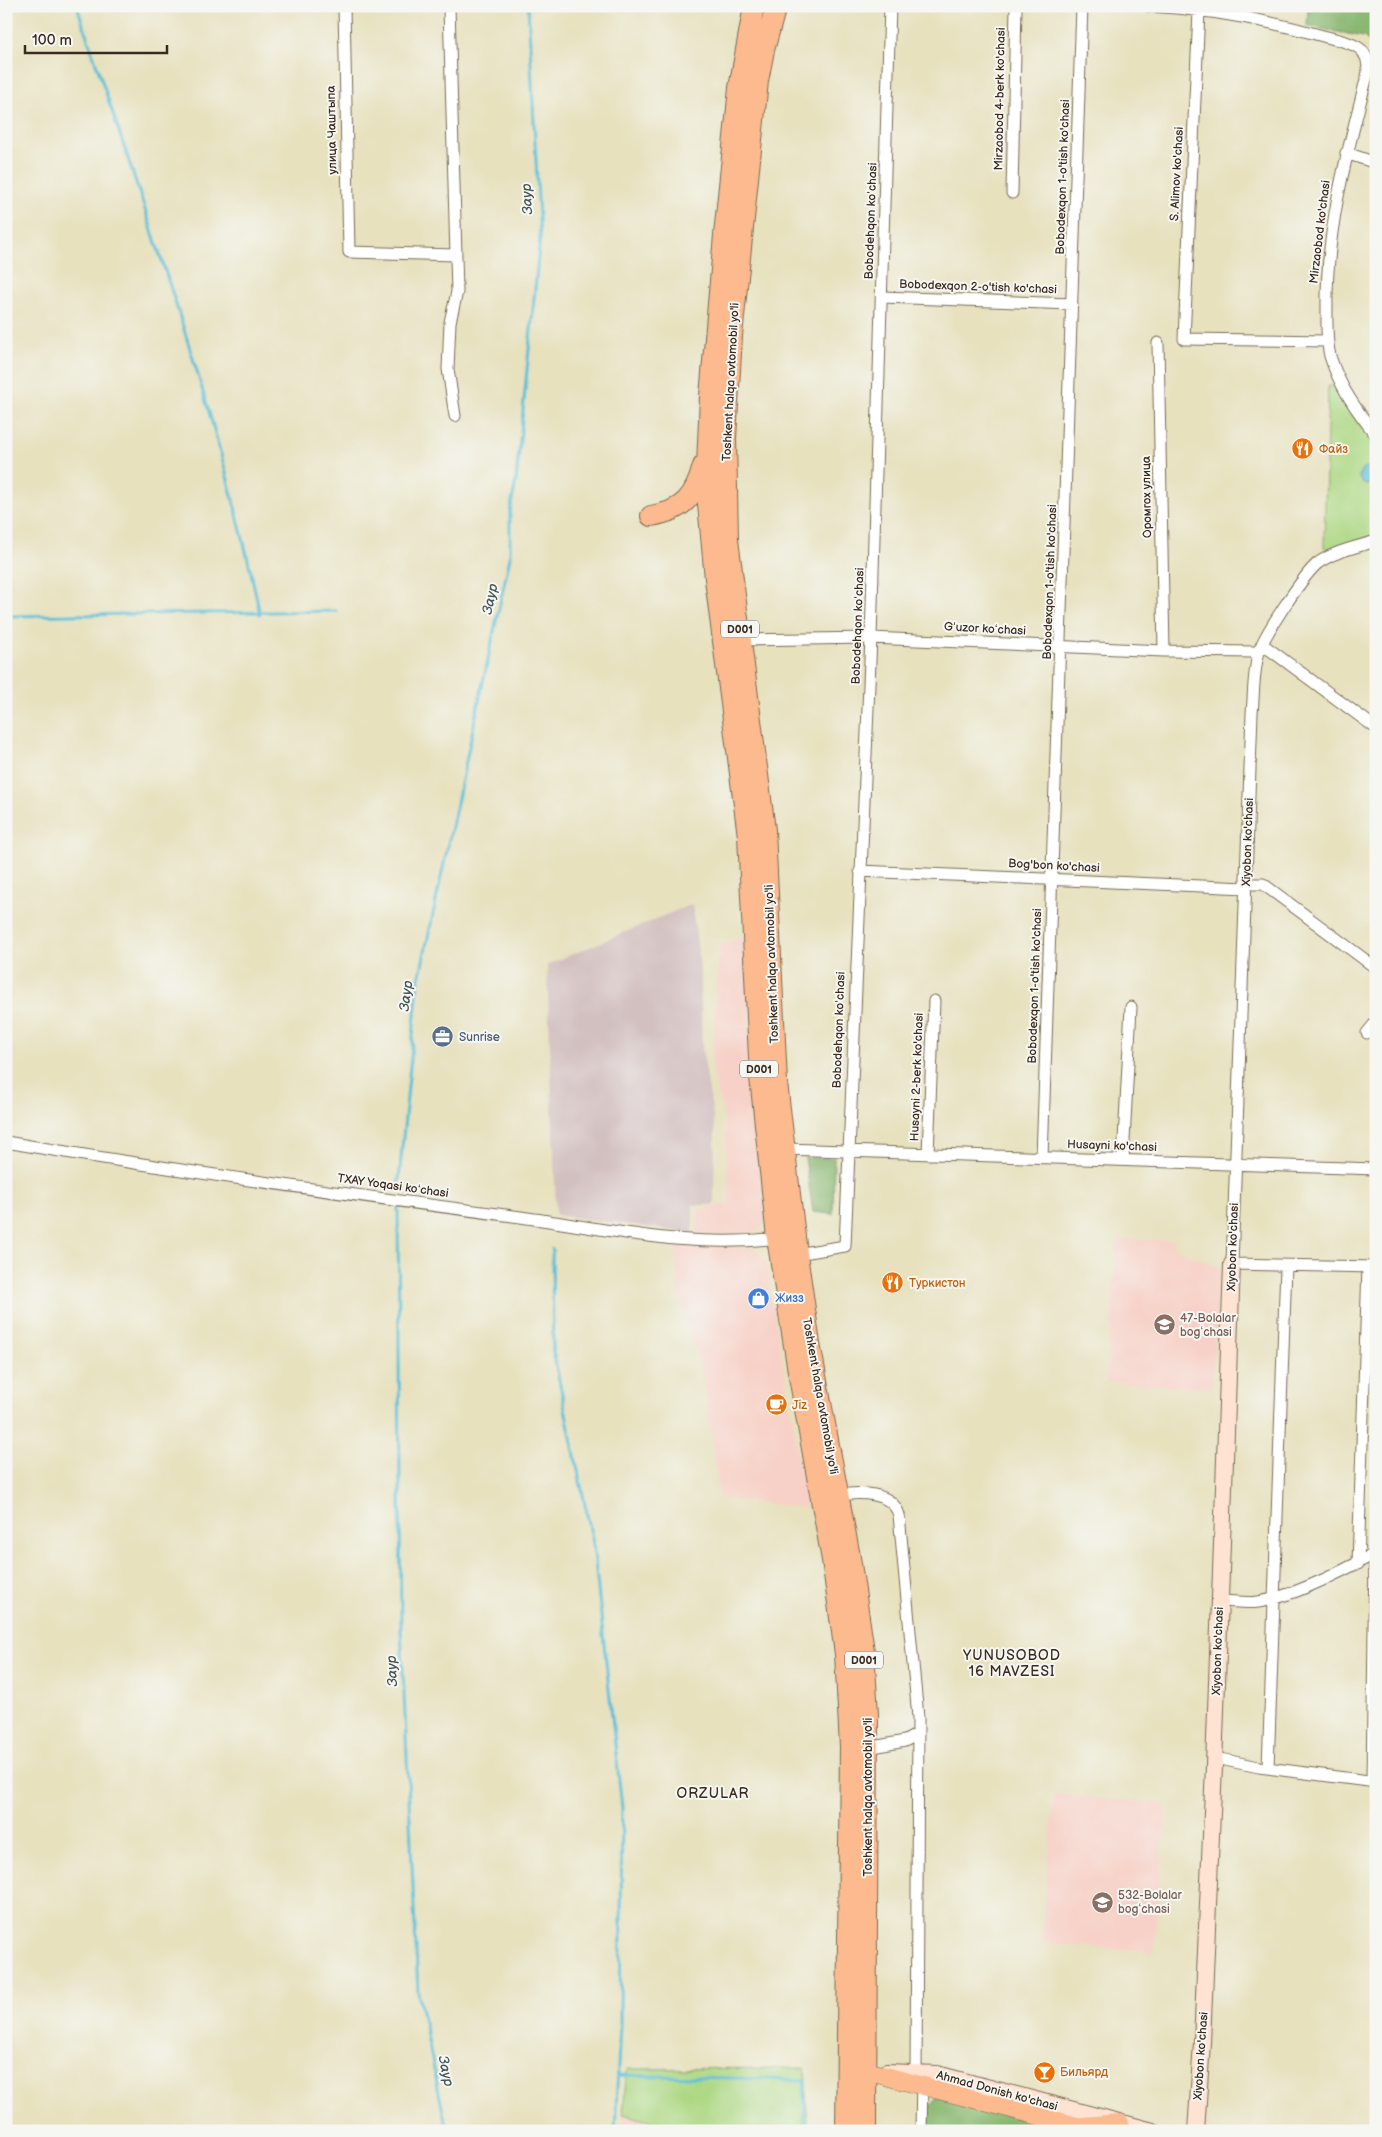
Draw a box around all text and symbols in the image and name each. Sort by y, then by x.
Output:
scale bar [25,22,168,54]
street label: Mirzaobod 4-berk ko'chasi [991,27,1009,171]
text: 100 m [32,31,72,50]
street label: улица Чаштыпа [324,85,340,175]
street label: Bobodexqon 1-o'tish ko'chasi [1053,99,1073,255]
street label: S. Alimov ko'chasi [1167,126,1187,222]
street label: Bobodehqon koʻchasi [861,162,881,280]
street label: Mirzaobod ko'chasi [1306,179,1334,285]
water label: Заур [518,183,536,215]
street label: Bobodexqon 2-o'tish ko'chasi [899,277,1057,297]
street label: Toshkent halqa avtomobil yo'li [719,302,743,462]
restaurant icon: Файз [1291,437,1315,461]
place label: Файз [1319,442,1348,457]
street label: Оромгох улица [1139,456,1155,538]
street label: Bobodexqon 1-o'tish ko'chasi [1040,504,1060,660]
street label: Bobodehqon koʻchasi [848,567,868,685]
water label: Заур [478,582,502,616]
street label: Gʻuzor koʻchasi [944,619,1027,639]
road number: D001 [721,620,759,638]
street label: Xiyobon ko'chasi [1239,797,1257,887]
street label: Bog'bon ko'chasi [1008,856,1100,876]
street label: Toshkent halqa avtomobil yo'li [762,884,782,1044]
street label: Bobodexqon 1-o'tish ko'chasi [1025,908,1045,1064]
street label: Bobodehqon koʻchasi [829,971,849,1089]
water label: Заур [396,980,416,1012]
street label: Husayni 2-berk ko'chasi [907,1012,927,1142]
office icon: Sunrise [431,1025,455,1049]
place label: Sunrise [459,1030,500,1045]
road number: D001 [740,1060,778,1078]
street label: Husayni ko'chasi [1067,1137,1157,1155]
street label: TXAY Yoqasi koʻchasi [337,1171,450,1201]
street label: Xiyobon ko'chasi [1224,1202,1242,1292]
restaurant icon: Туркистон [881,1271,905,1295]
place label: Туркистон [909,1276,966,1291]
shop icon: Жизз [747,1286,771,1310]
place label: Жизз [775,1291,804,1306]
place label: 47-Bolalar bogʻchasi [1180,1311,1236,1340]
school or university icon: 47-Bolalar bogʻchasi [1152,1313,1176,1337]
street label: Toshkent halqa avtomobil yo'li [799,1316,841,1476]
cafe icon: Jiz [764,1393,788,1417]
place label: Jiz [792,1398,807,1413]
street label: Xiyobon ko'chasi [1209,1606,1227,1696]
district label: YUNUSOBOD 16 MAVZESI [962,1647,1061,1680]
road number: D001 [845,1652,883,1668]
water label: Заур [383,1655,401,1687]
street label: Toshkent halqa avtomobil yo'li [861,1717,876,1876]
district label: ORZULAR [676,1785,750,1802]
place label: 532-Bolalar bogʻchasi [1118,1888,1183,1917]
school or university icon: 532-Bolalar bogʻchasi [1090,1890,1114,1914]
street label: Xiyobon ko'chasi [1190,2011,1212,2102]
water label: Заур [434,2054,458,2088]
bar icon: Бильярд [1032,2060,1056,2084]
place label: Бильярд [1060,2065,1109,2080]
street label: Ahmad Donish ko'chasi [935,2068,1059,2114]

